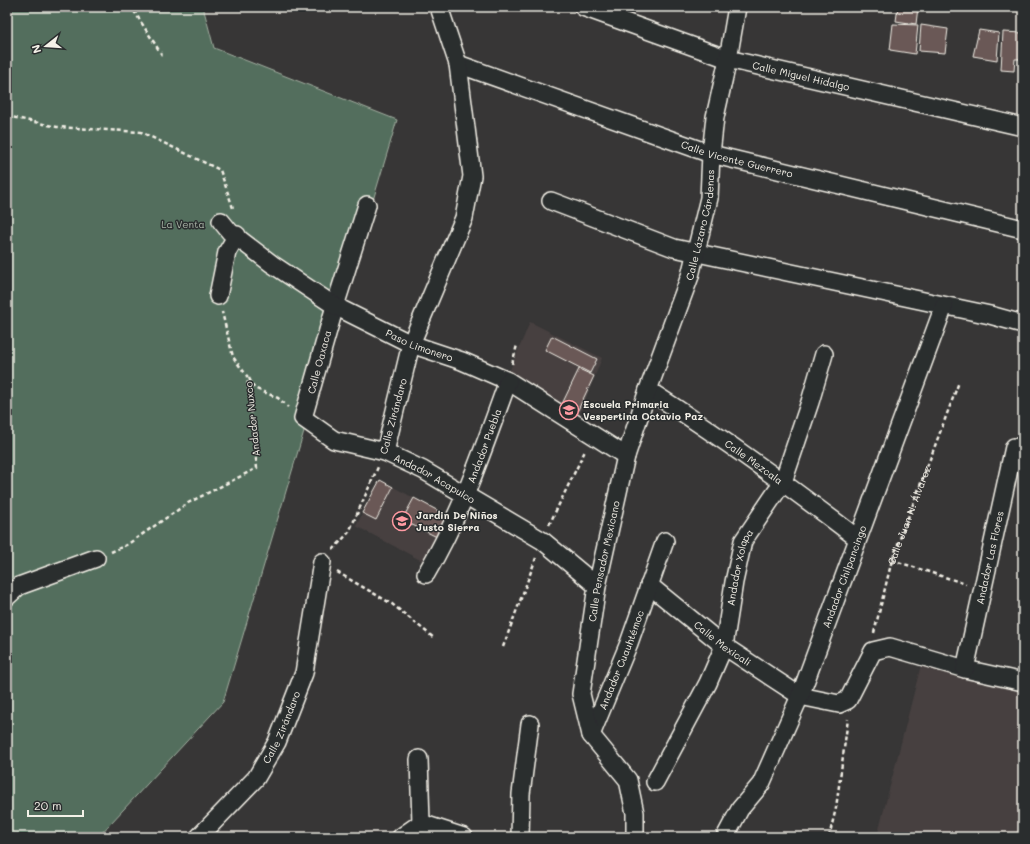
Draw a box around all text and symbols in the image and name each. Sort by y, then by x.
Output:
north arrow [26,26,66,66]
text: N [28,43,44,55]
street label: Calle Miguel Hidalgo [751,58,851,94]
street label: Calle Vicente Guerrero [679,137,794,180]
street label: Calle Lázaro Cárdenas [682,169,717,282]
park label: La Venta [161,217,205,231]
street label: Paso Limonero [383,325,455,365]
street label: Calle Oaxaca [304,329,334,395]
street label: Calle Zirándaro [376,377,410,455]
street label: Andador Nuxco [241,381,263,457]
place label: Escuela Primaria Vespertina Octavio Paz [583,397,704,423]
school or university icon: Escuela Primaria Vespertina Octavio Paz [558,399,580,421]
street label: Andador Puebla [464,407,504,485]
street label: Calle Mezcala [722,436,786,487]
street label: Andador Acapulco [392,450,478,506]
street label: Calle Juan N. Álvarez [884,463,934,566]
street label: Calle Pensador Mexicano [585,499,623,623]
place label: Jardin De Niños Justo Sierra [416,508,498,534]
school or university icon: Jardin De Niños Justo Sierra [391,510,413,532]
street label: Andador Las Flores [972,510,1007,606]
street label: Andador Chilpancingo [819,523,869,630]
street label: Andador Xolapa [723,526,756,607]
street label: Andador Cuauhtémoc [595,608,647,712]
street label: Calle Mexicali [691,617,754,669]
street label: Calle Zirándaro [259,689,303,766]
scale bar [28,792,83,818]
text: 20 m [34,797,62,813]

